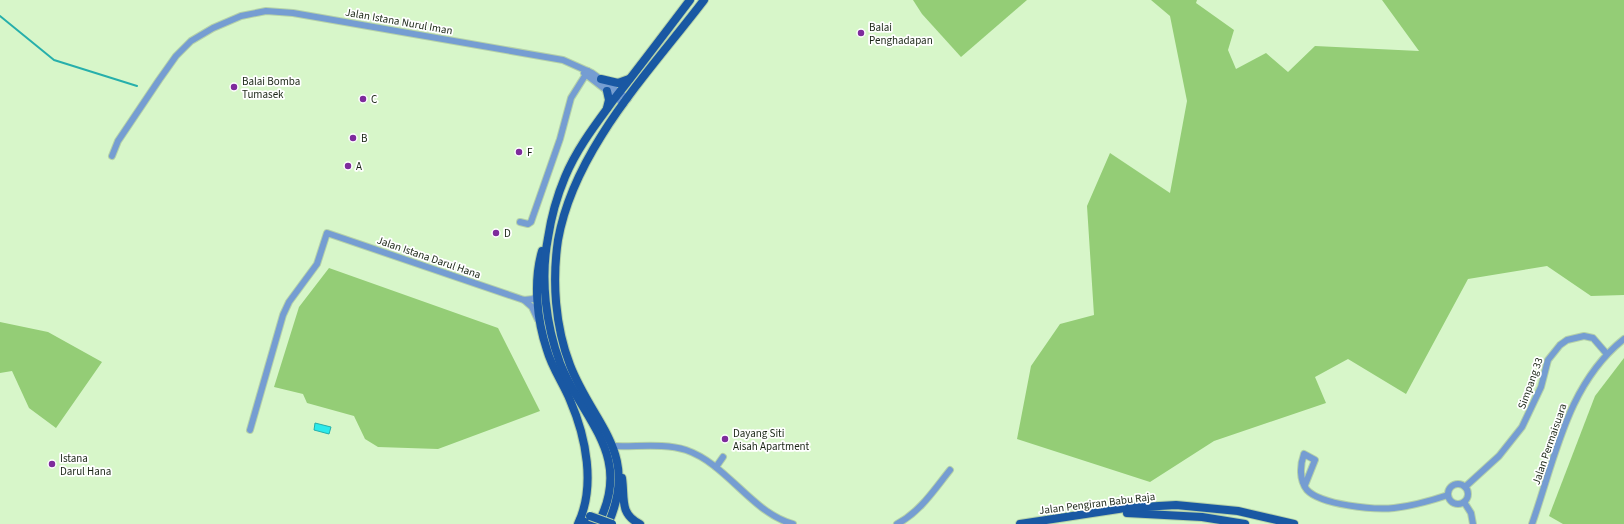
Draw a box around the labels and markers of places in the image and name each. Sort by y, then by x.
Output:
place label: Balai Penghadapan [869,20,933,48]
marker: Balai Penghadapan [856,28,866,38]
place label: Balai Bomba Tumasek [242,74,300,102]
marker: Balai Bomba Tumasek [229,82,239,92]
place label: C [371,92,377,107]
marker: C [358,94,368,104]
place label: B [361,131,368,146]
marker: B [348,133,358,143]
place label: F [527,145,533,160]
marker: F [514,147,524,157]
place label: A [356,159,362,174]
marker: A [343,161,353,171]
place label: D [504,226,511,241]
marker: D [491,228,501,238]
place label: Dayang Siti Aisah Apartment [733,426,810,454]
marker: Dayang Siti Aisah Apartment [720,434,730,444]
place label: Istana Darul Hana [60,451,111,479]
marker: Istana Darul Hana [47,459,57,469]

